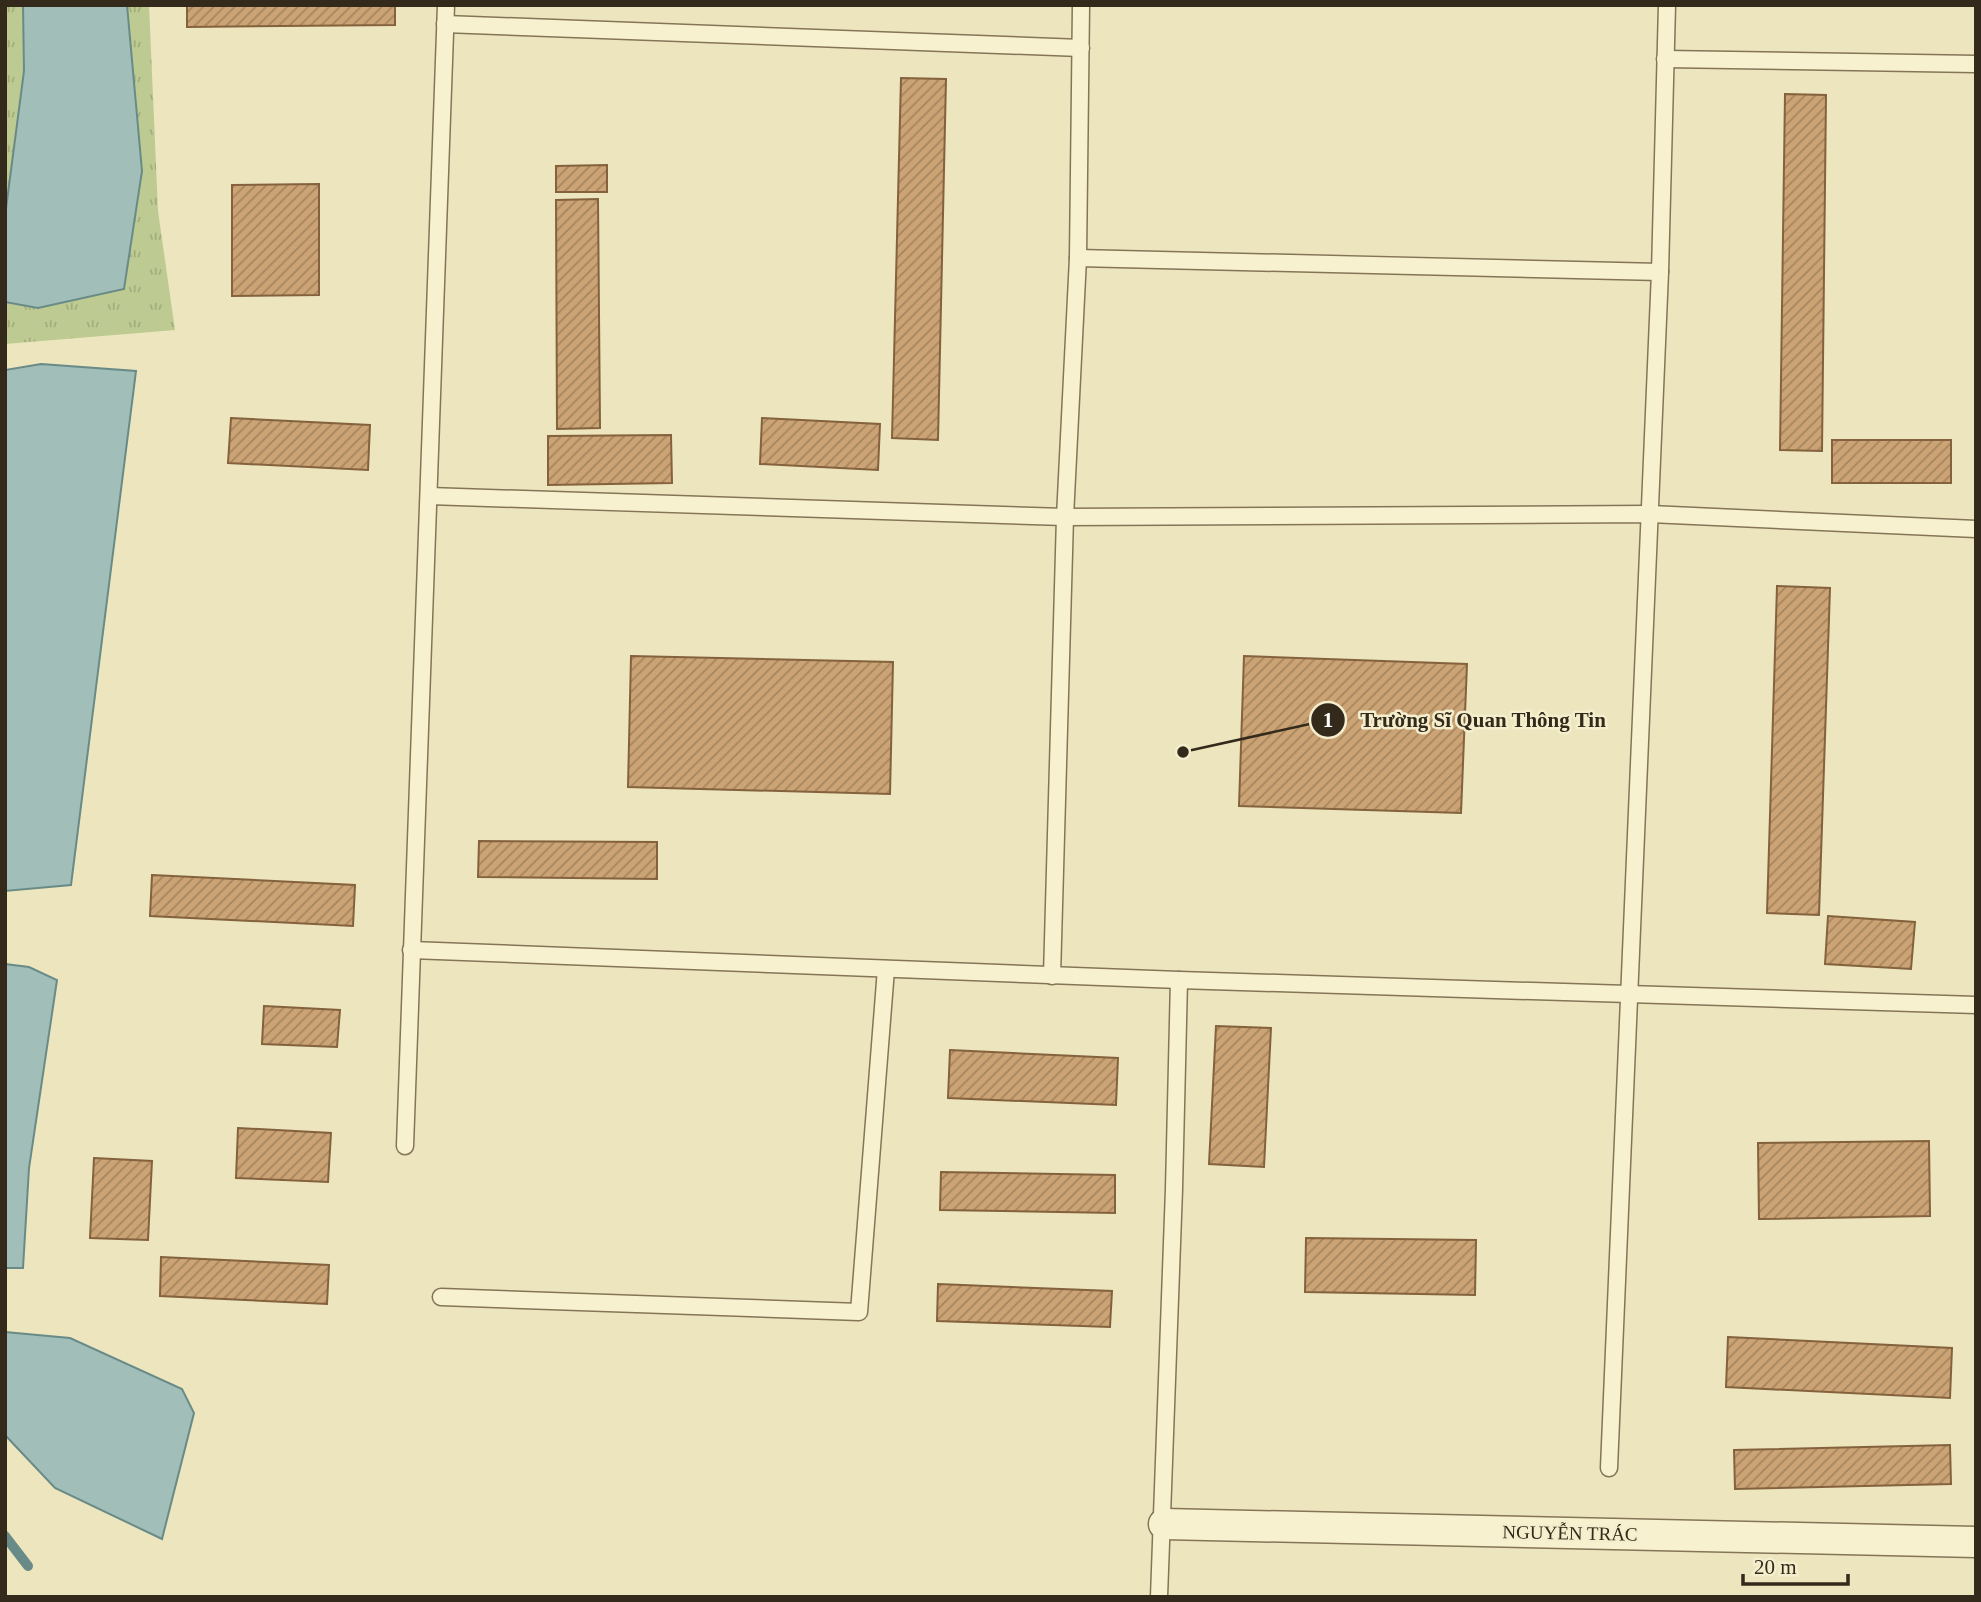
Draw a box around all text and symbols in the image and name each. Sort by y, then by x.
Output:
callout: Trường Sĩ Quan Thông Tin [1310,699,1620,741]
text: 1 [1323,708,1333,732]
text: Trường Sĩ Quan Thông Tin [1360,708,1606,732]
street label: NGUYỄN TRÁC [1502,1521,1638,1545]
scale bar [1743,1542,1848,1586]
text: 20 m [1754,1555,1797,1579]

